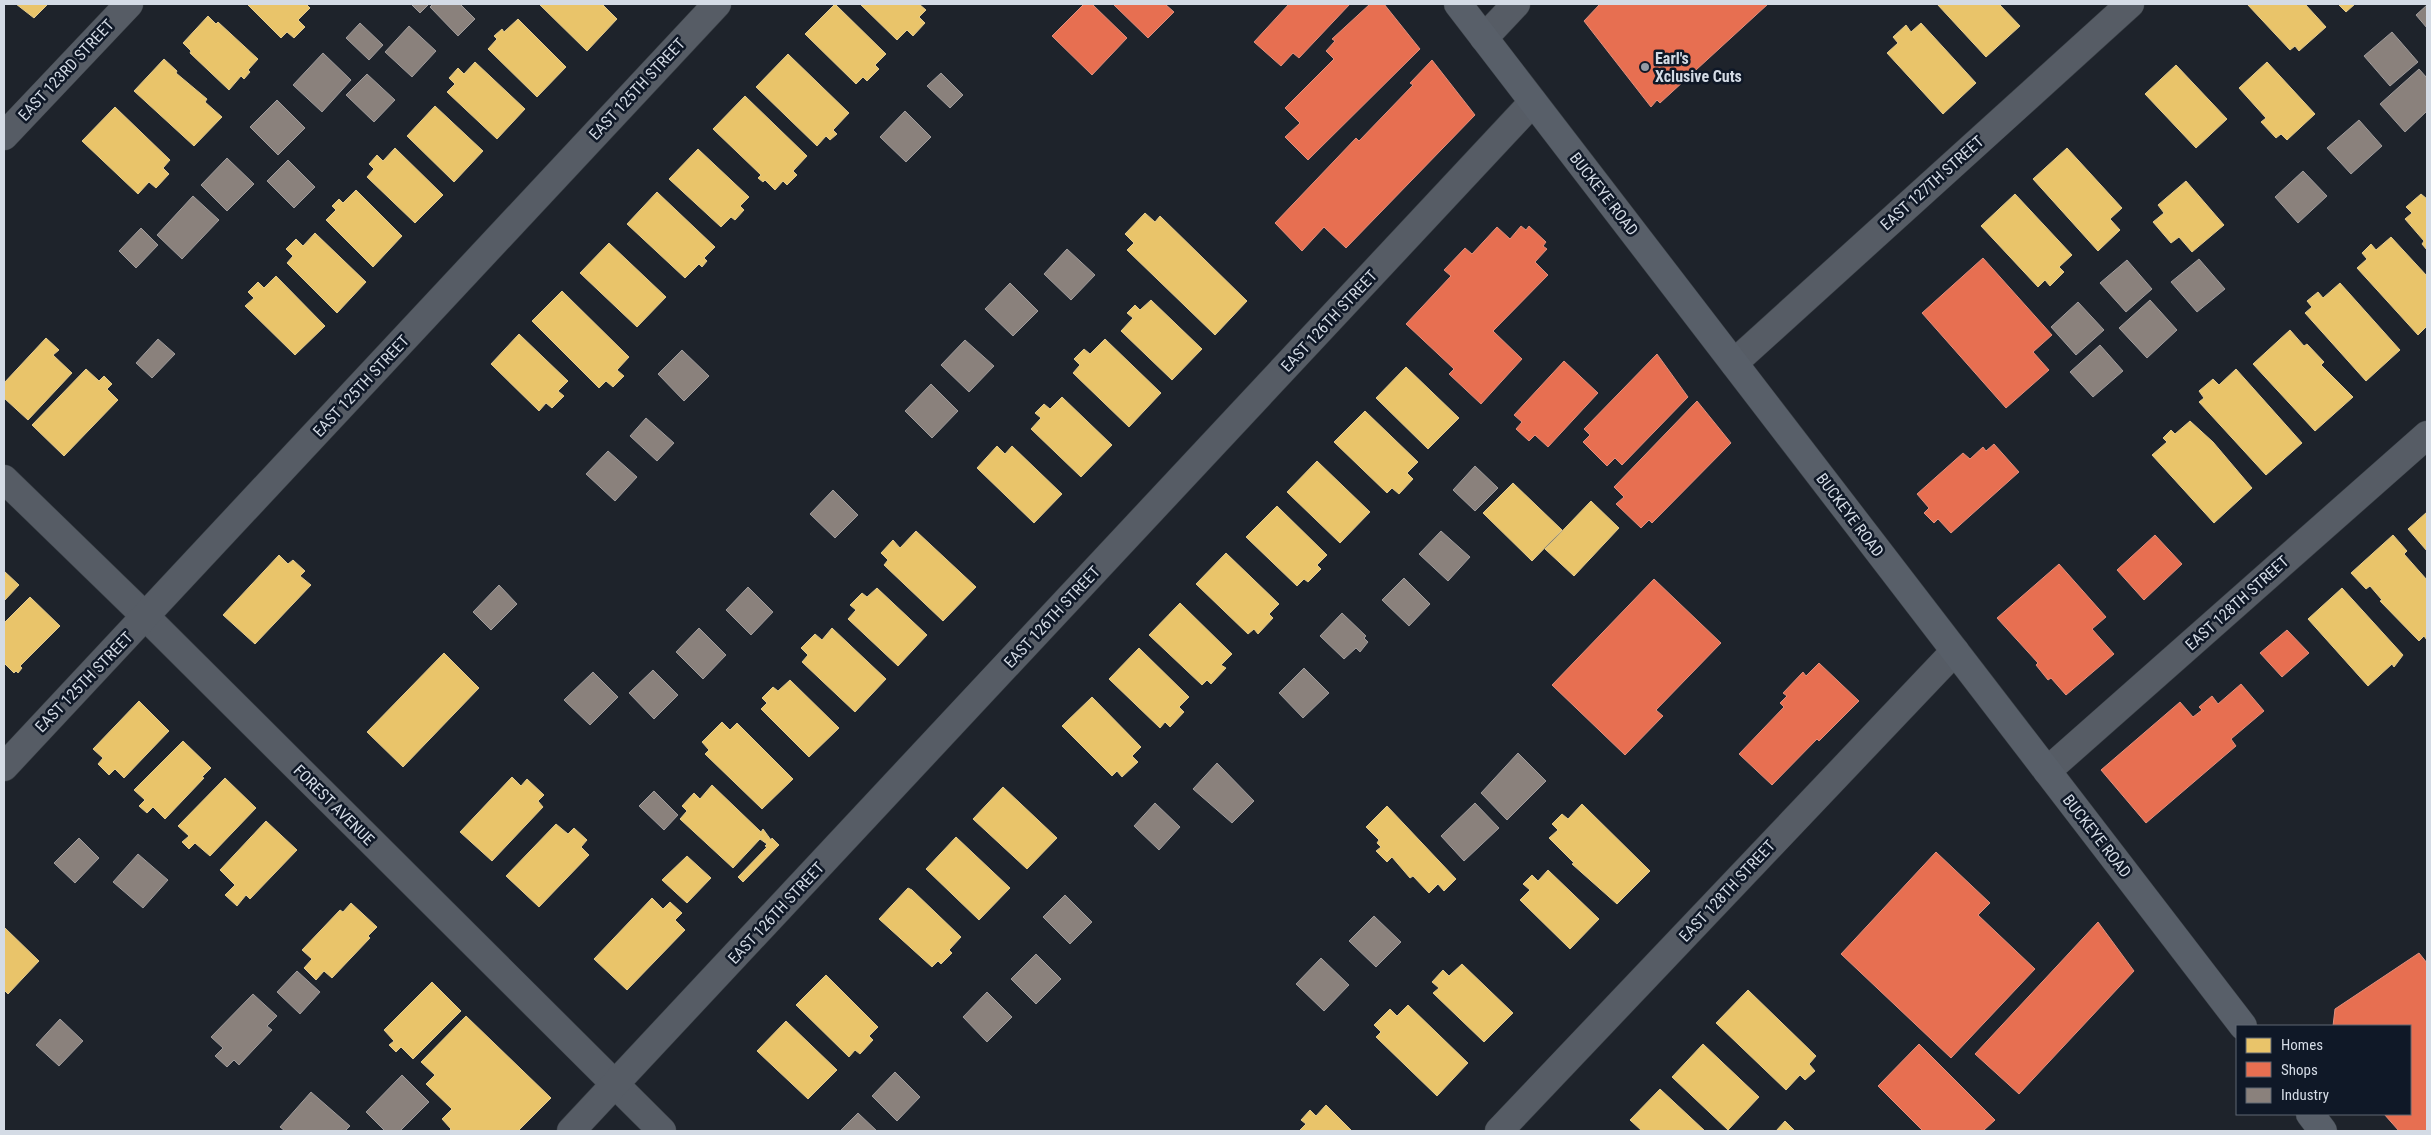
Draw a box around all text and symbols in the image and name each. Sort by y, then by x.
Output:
street label: EAST 123RD STREET [14,15,118,125]
street label: EAST 125TH STREET [585,34,689,144]
place label: Earl's Xclusive Cuts [1655,49,1742,86]
marker: Earl's Xclusive Cuts [1639,61,1651,73]
street label: EAST 127TH STREET [1876,132,1988,234]
street label: BUCKEYE ROAD [1566,149,1642,239]
street label: EAST 126TH STREET [1277,266,1381,376]
street label: EAST 125TH STREET [309,331,413,441]
street label: BUCKEYE ROAD [1812,469,1888,561]
street label: EAST 128TH STREET [2181,552,2293,654]
street label: EAST 126TH STREET [1000,562,1104,672]
street label: EAST 125TH STREET [31,628,137,736]
street label: FOREST AVENUE [290,761,378,849]
street label: BUCKEYE ROAD [2059,791,2135,881]
street label: EAST 128TH STREET [1675,836,1779,946]
street label: EAST 126TH STREET [724,858,828,968]
legend [2236,1025,2411,1115]
text: Homes [2281,1036,2323,1054]
text: Shops [2281,1061,2318,1079]
text: Industry [2281,1086,2329,1104]

